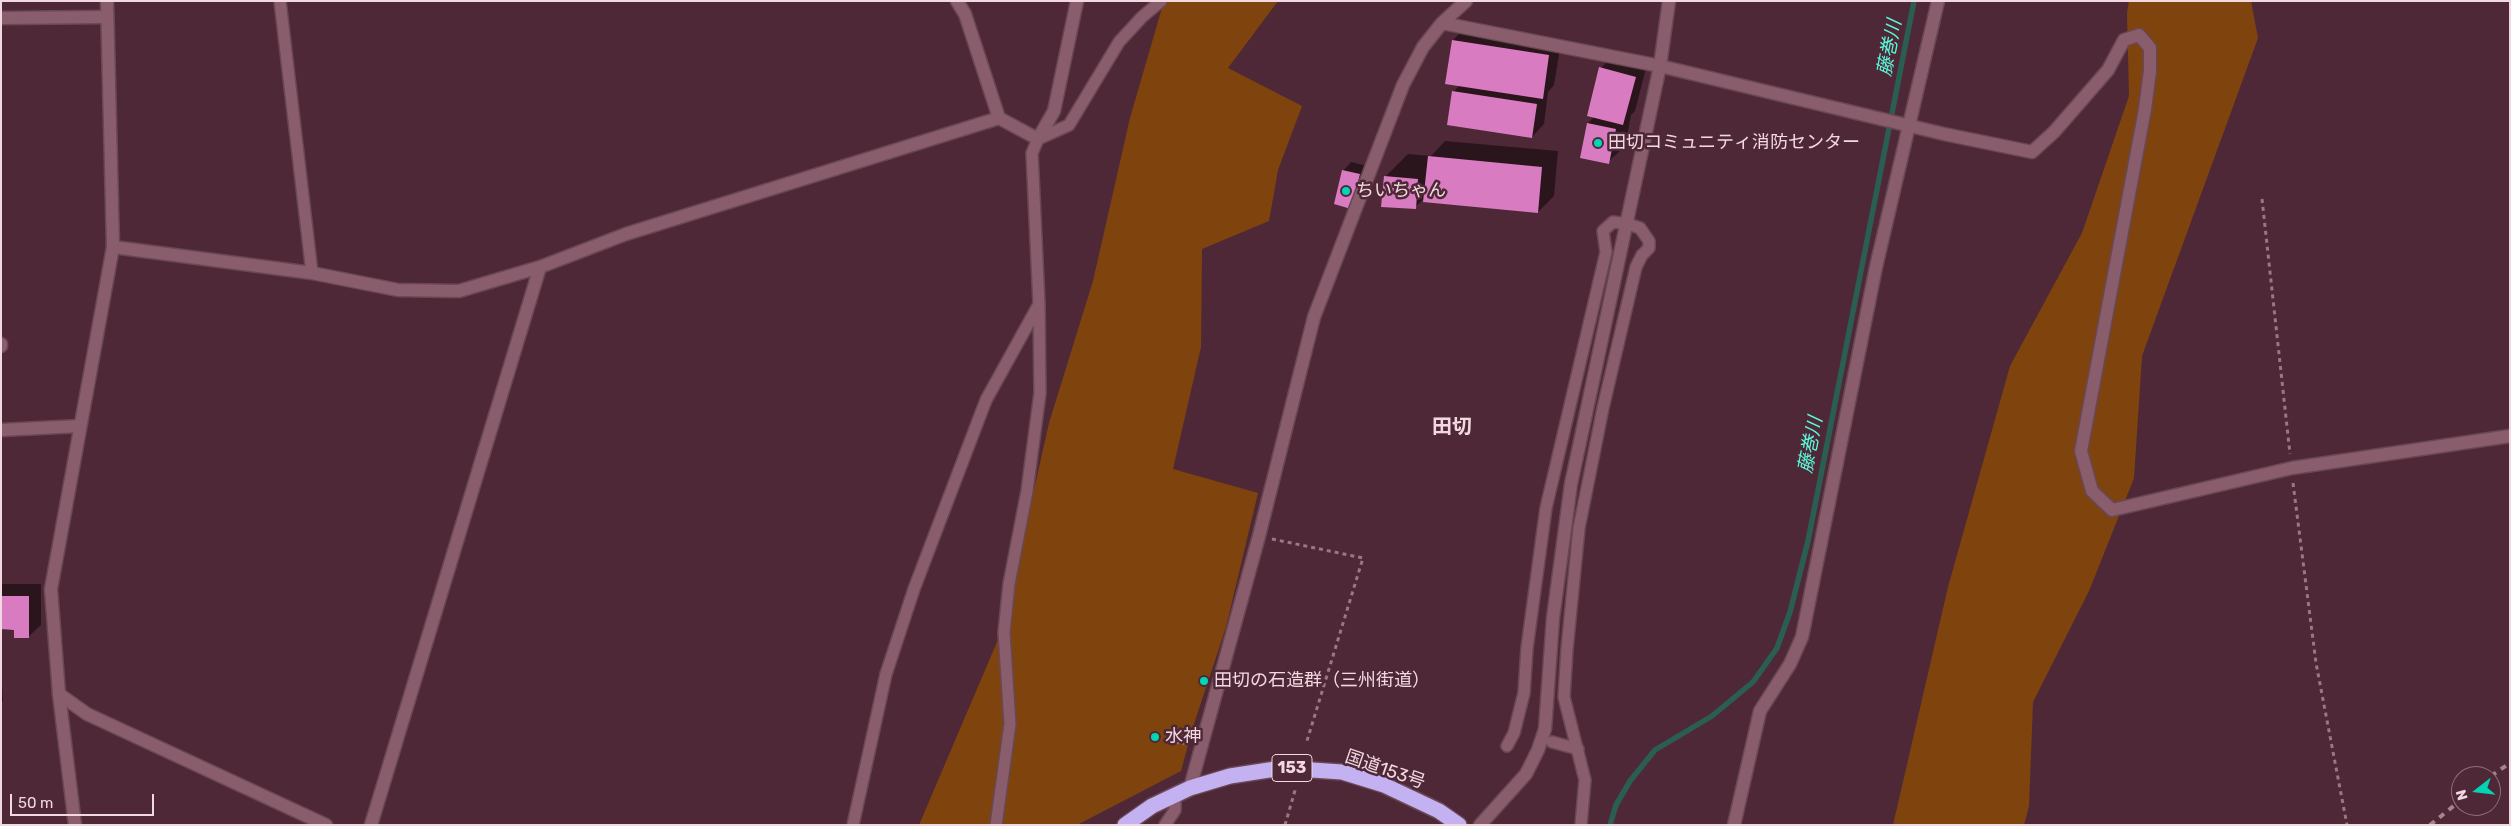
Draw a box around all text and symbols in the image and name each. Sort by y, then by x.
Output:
water label: 藤巻川 [1873,18,1907,78]
place label: 田切コミュニティ消防センター [1608,132,1860,154]
marker: 田切コミュニティ消防センター [1592,137,1604,149]
place label: ちいちゃん [1356,180,1446,202]
marker: ちいちゃん [1340,185,1352,197]
district label: 田切 [1432,415,1472,439]
water label: 藤巻川 [1794,415,1828,475]
place label: 田切の石造群（三州街道） [1214,670,1430,692]
marker: 田切の石造群（三州街道） [1198,675,1210,687]
place label: 水神 [1165,726,1201,748]
marker: 水神 [1149,731,1161,743]
street label: 国道153号 [1342,746,1428,794]
road number: 153 [1272,754,1312,781]
north arrow [2451,766,2501,816]
scale bar [12,784,156,816]
text: N [2453,788,2472,802]
text: 50 m [18,794,53,812]

